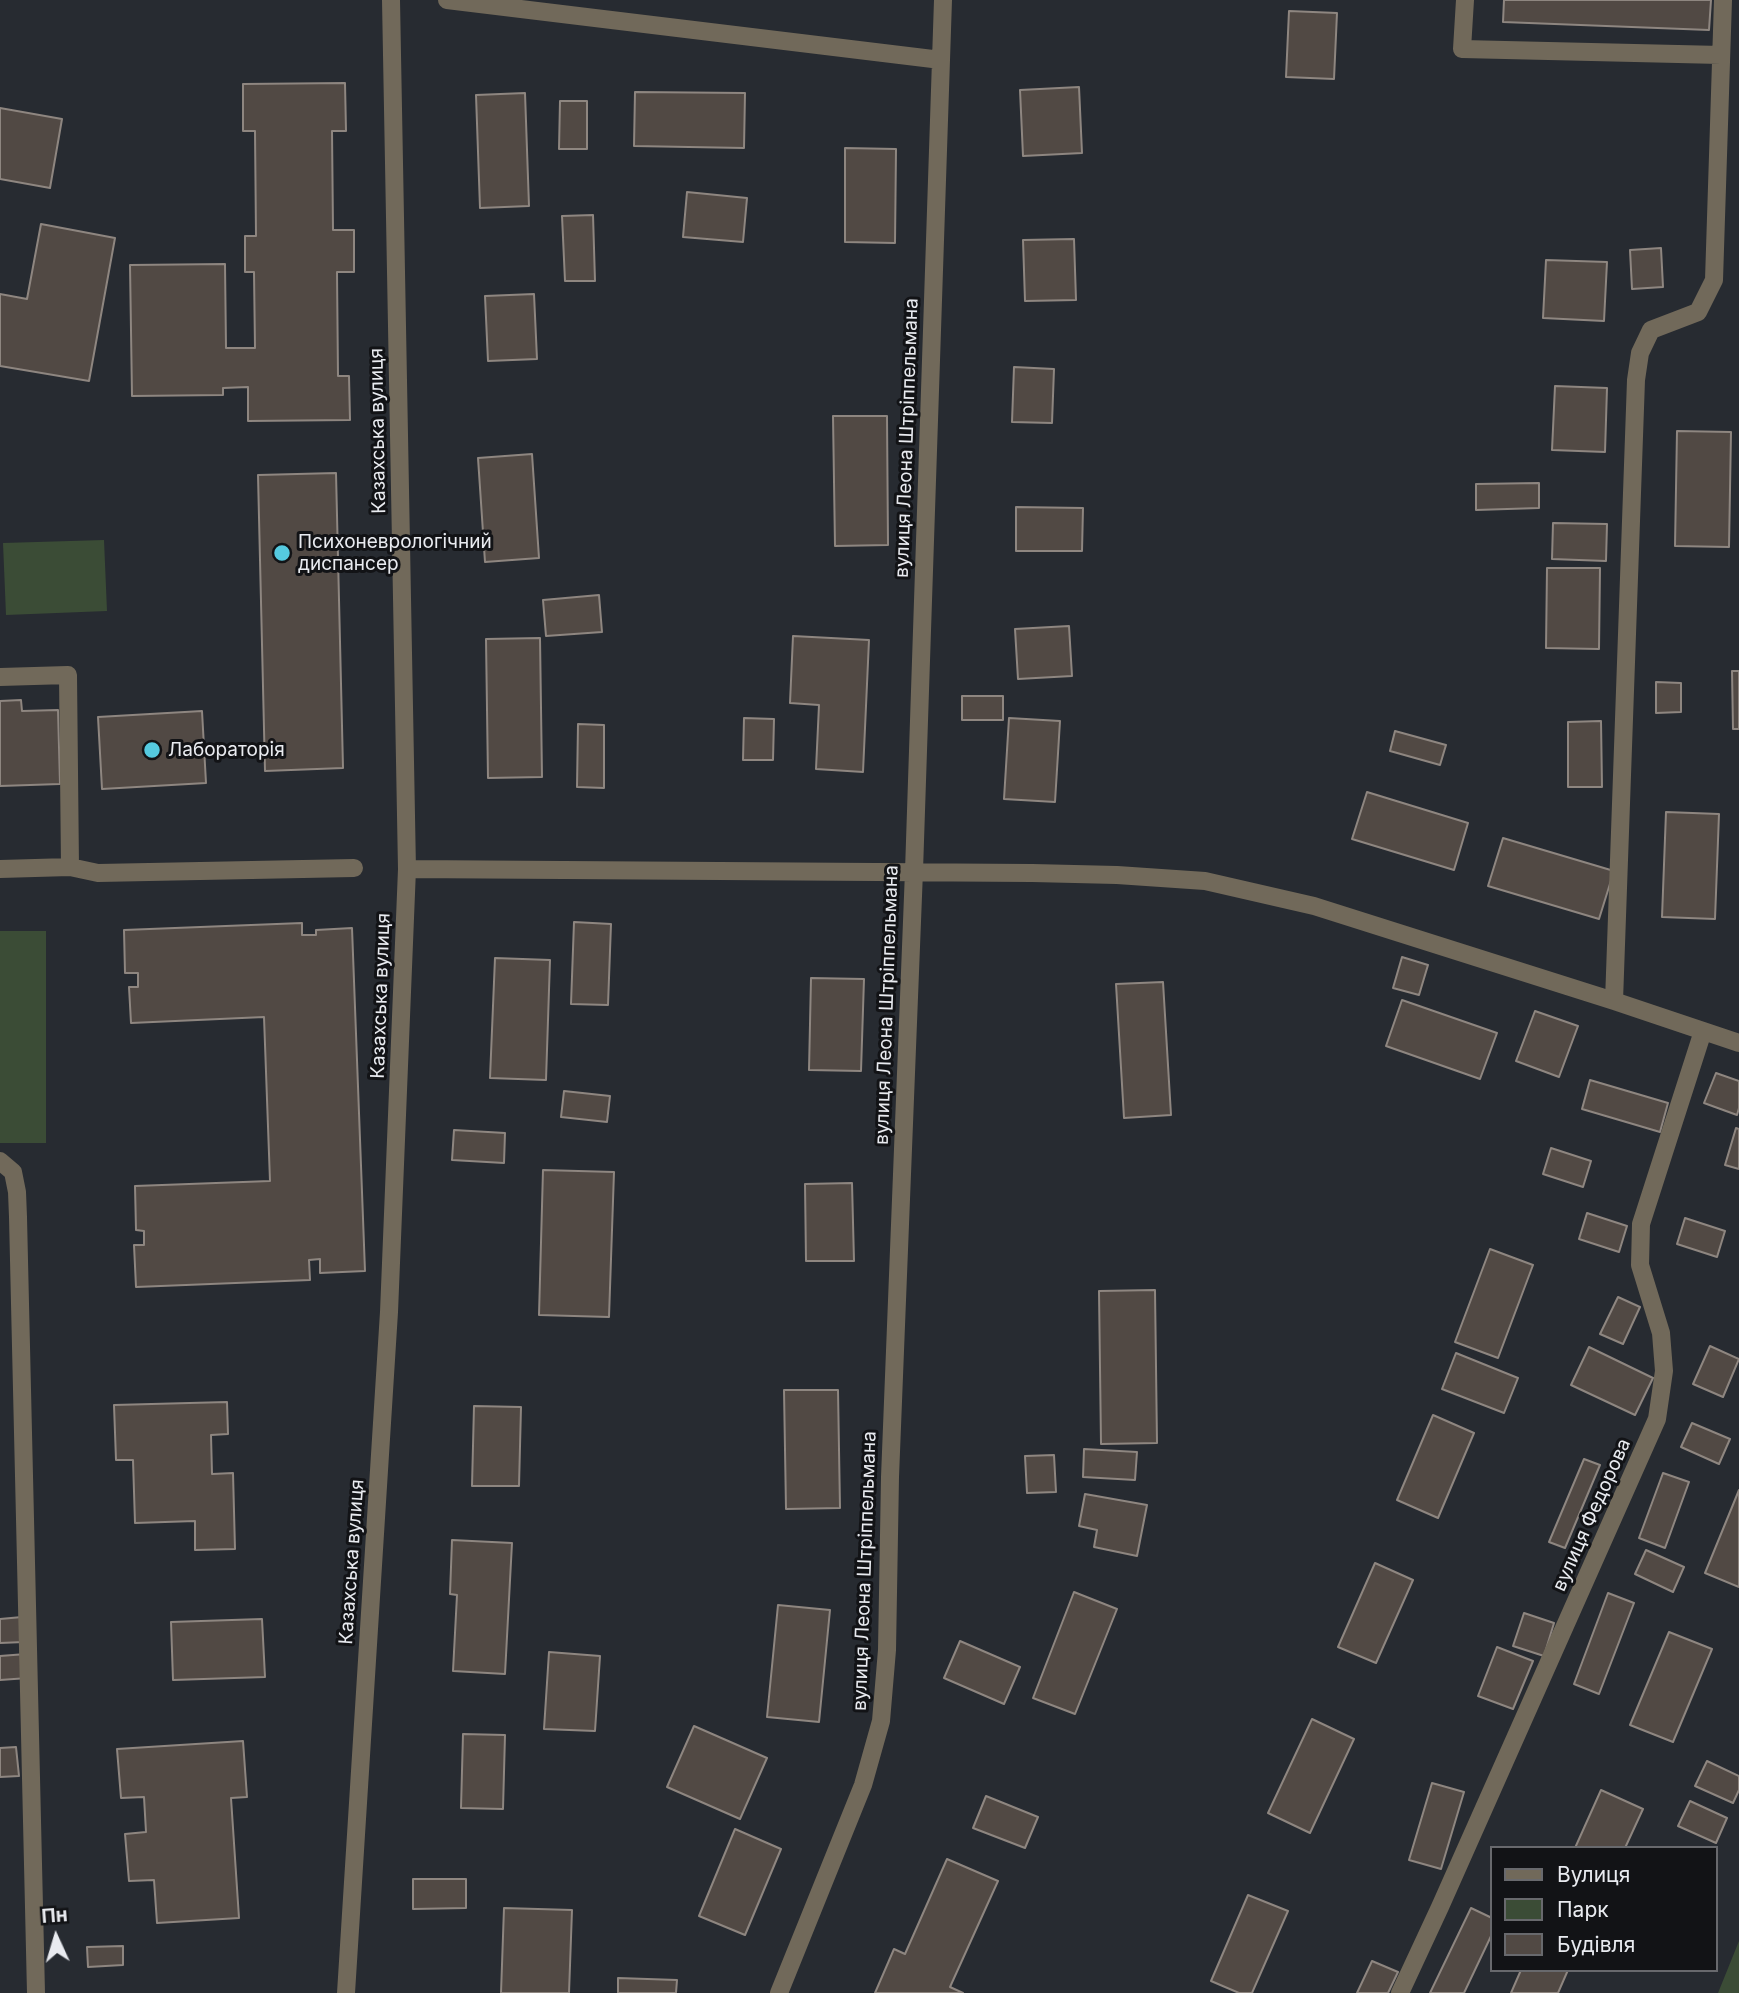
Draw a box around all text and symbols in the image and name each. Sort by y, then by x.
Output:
street label: вулиця Леона Штріппельмана [891,298,923,578]
street label: Казахська вулиця [365,348,391,514]
place label: Психоневрологічний диспансер [298,531,492,575]
marker: Психоневрологічний диспансер [272,543,292,563]
place label: Лабораторія [168,739,285,761]
marker: Лабораторія [142,740,162,760]
street label: вулиця Леона Штріппельмана [871,865,903,1145]
street label: Казахська вулиця [367,913,395,1079]
street label: вулиця Леона Штріппельмана [849,1431,881,1711]
street label: вулиця Федорова [1548,1435,1636,1595]
street label: Казахська вулиця [335,1479,369,1645]
legend [1490,1846,1718,1972]
text: Вулиця [1557,1862,1630,1887]
text: Парк [1557,1897,1609,1922]
north arrow [21,1902,91,1972]
text: Пн [41,1903,68,1928]
text: Будівля [1557,1932,1635,1957]

